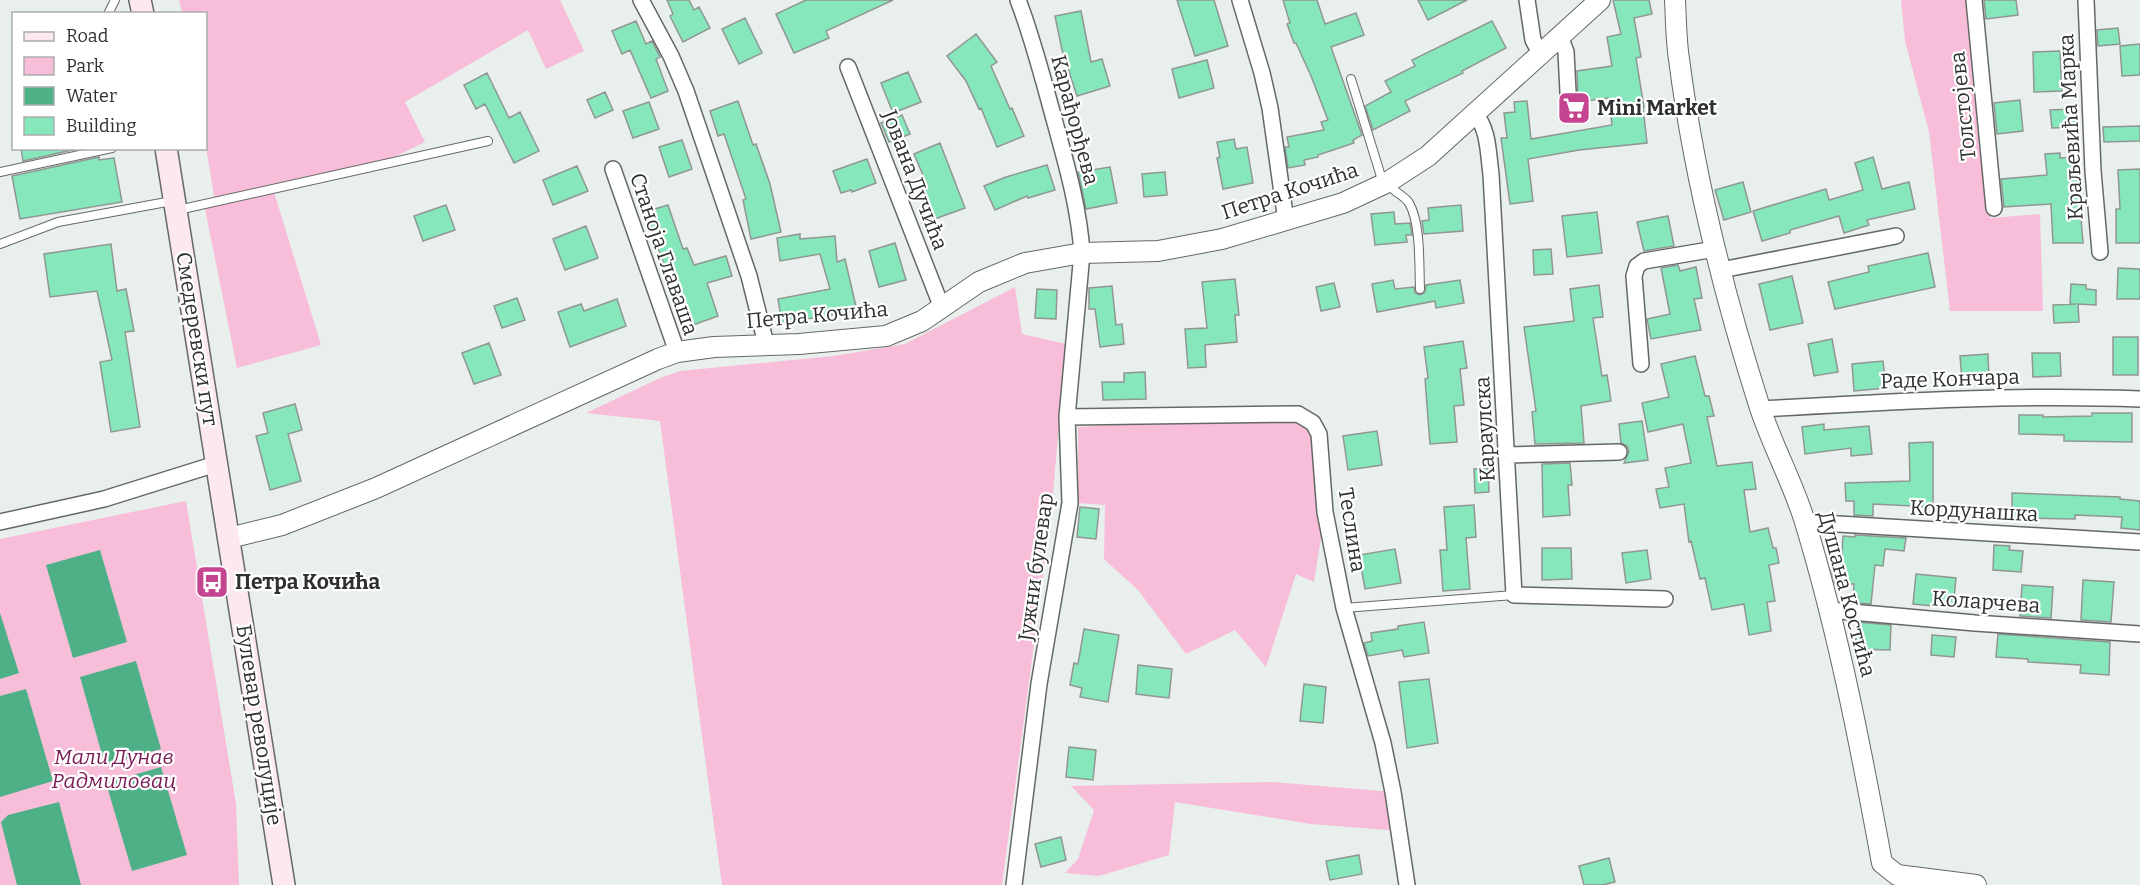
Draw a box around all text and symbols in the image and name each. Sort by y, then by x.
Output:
legend [12,12,207,150]
text: Road [66,25,109,47]
street label: Краљевића Марка [2053,33,2089,221]
street label: Толстојева [1944,50,1982,162]
street label: Карађорђева [1045,52,1105,188]
text: Park [66,55,105,77]
text: Water [66,85,117,107]
supermarket icon: Mini Market [1556,90,1592,126]
place label: Mini Market [1597,95,1718,121]
street label: Јована Дучића [876,105,954,254]
text: Building [66,115,137,137]
street label: Петра Кочића [1218,157,1362,225]
street label: Станоја Главаша [624,169,704,339]
street label: Смедеревски пут [170,250,224,428]
street label: Петра Кочића [745,296,889,334]
street label: Раде Кончара [1880,364,2021,394]
street label: Караулска [1469,375,1501,482]
street label: Теслина [1332,486,1372,575]
street label: Јужни булевар [1013,491,1059,644]
street label: Кордунашка [1909,495,2040,527]
street label: Душана Костића [1812,508,1882,680]
bus stop icon: Петра Кочића [194,564,230,600]
place label: Петра Кочића [235,569,380,595]
street label: Коларчева [1931,585,2042,619]
street label: Булевар револуције [230,623,288,827]
park label: Мали Дунав Радмиловац [52,744,176,794]

